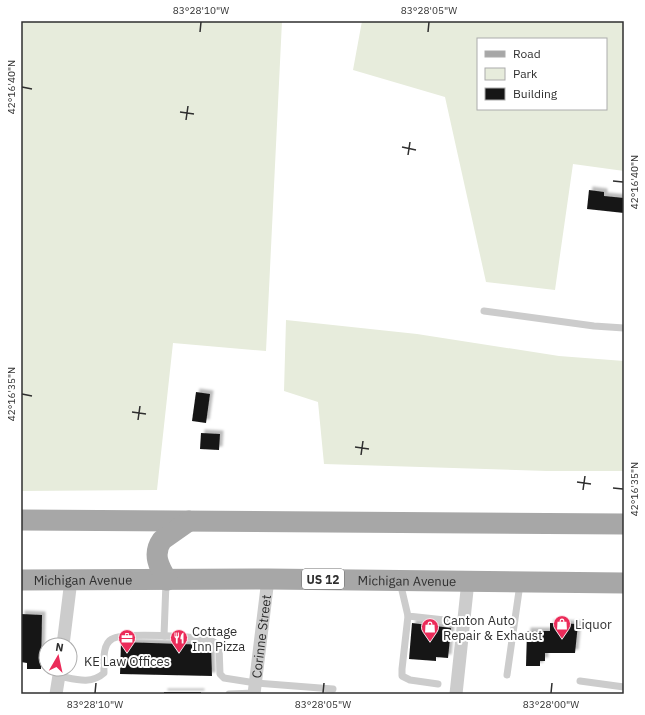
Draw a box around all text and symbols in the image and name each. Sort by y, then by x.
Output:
text: 83°28'10"W [173,4,229,17]
text: 83°28'05"W [401,4,457,17]
legend [477,38,607,110]
text: Road [513,46,541,61]
text: 42°16'40"N [5,60,18,114]
text: Park [513,66,538,81]
text: Building [513,86,558,101]
text: 42°16'40"N [628,155,641,209]
text: 42°16'35"N [5,367,18,421]
text: 42°16'35"N [628,462,641,516]
road number: US 12 [302,569,344,589]
street label: Michigan Avenue [34,571,132,588]
street label: Michigan Avenue [358,572,456,590]
street label: Corinne Street [247,594,275,679]
place label: Canton Auto Repair & Exhaust [443,612,543,644]
shop icon: Liquor [552,614,572,639]
place label: Liquor [575,616,612,633]
shop icon: Canton Auto Repair & Exhaust [420,617,440,642]
place label: Cottage Inn Pizza [192,623,245,655]
office icon: KE Law Offices [117,628,137,653]
restaurant icon: Cottage Inn Pizza [169,628,189,653]
north arrow [38,637,78,677]
text: N [55,640,65,655]
place label: KE Law Offices [84,653,170,670]
text: 83°28'10"W [67,698,123,711]
text: 83°28'05"W [295,698,351,711]
text: 83°28'00"W [523,698,579,711]

